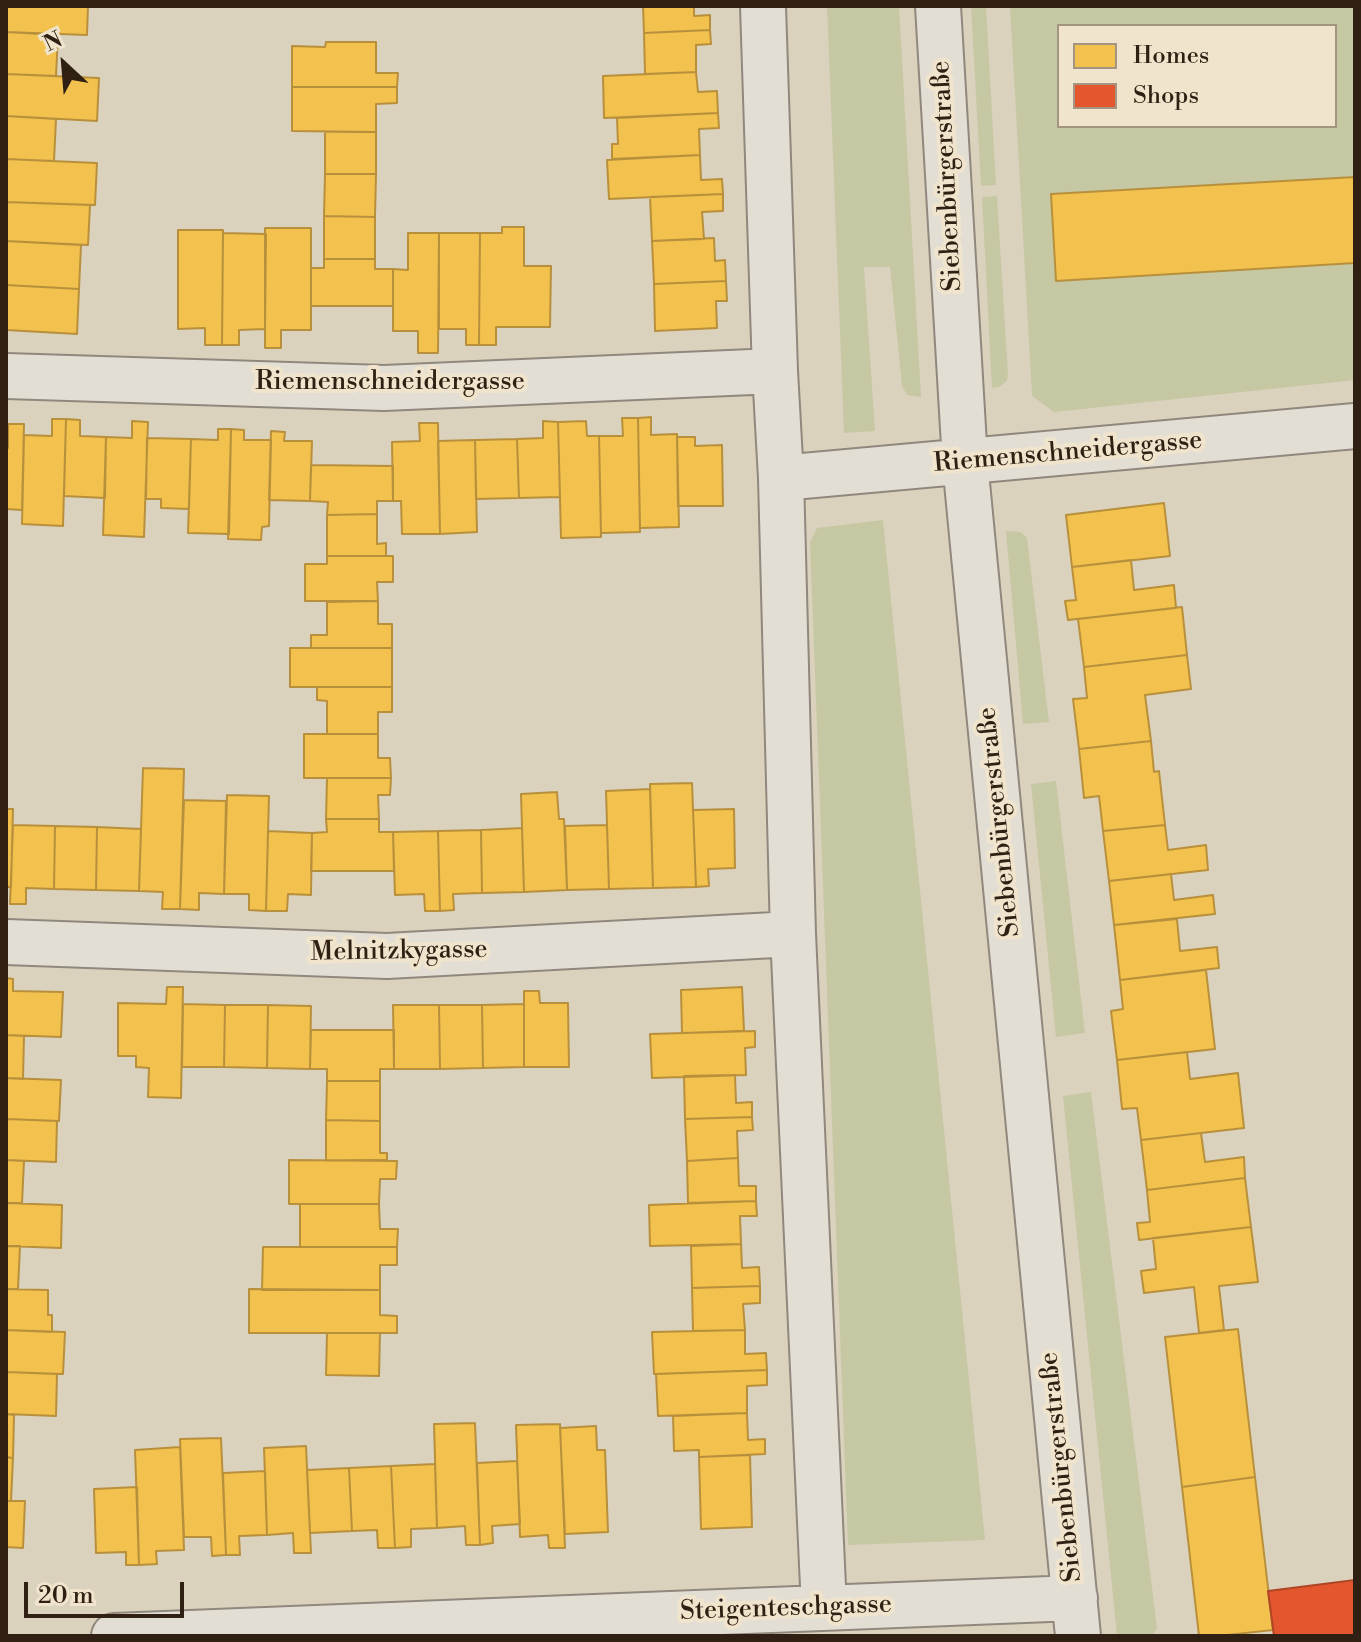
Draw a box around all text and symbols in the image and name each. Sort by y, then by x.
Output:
north arrow [24,24,104,104]
legend [1057,24,1337,128]
text: N [40,26,67,58]
text: Homes [1133,41,1209,71]
street label: Siebenbürgerstraße [926,60,970,292]
text: Shops [1133,81,1199,111]
street label: Riemenschneidergasse [255,367,525,399]
street label: Riemenschneidergasse [932,426,1204,480]
street label: Siebenbürgerstraße [972,705,1028,939]
street label: Melnitzkygasse [310,935,488,969]
street label: Siebenbürgerstraße [1034,1350,1090,1584]
scale bar [28,1566,188,1616]
text: 20 m [38,1581,94,1611]
street label: Steigenteschgasse [680,1590,892,1628]

